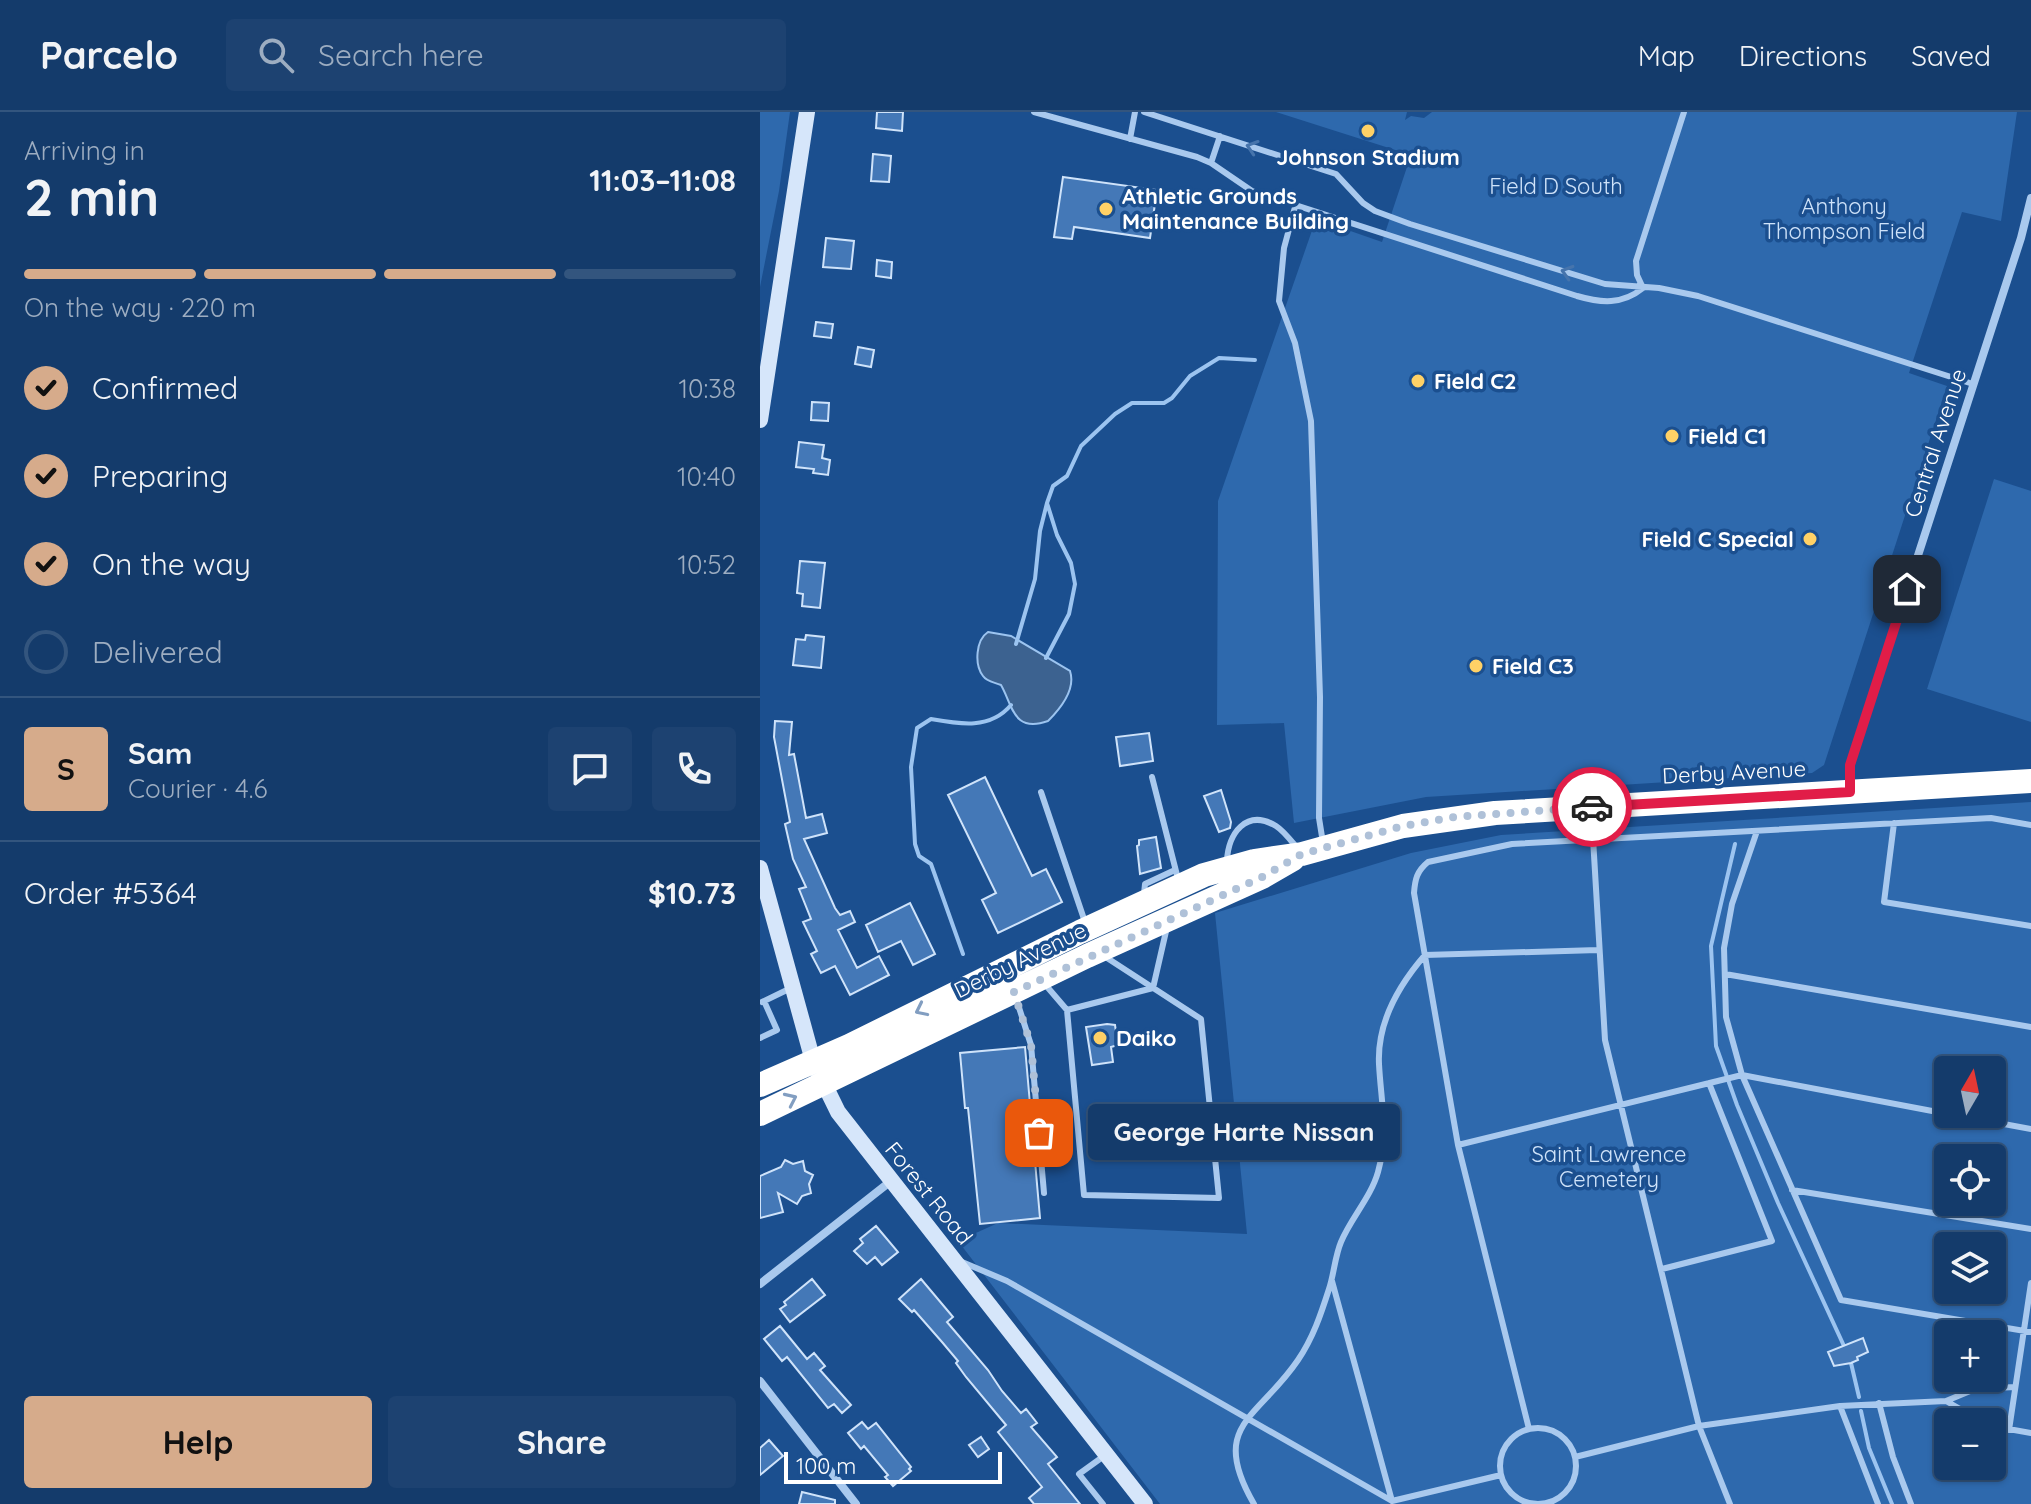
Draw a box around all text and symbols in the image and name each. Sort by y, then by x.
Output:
search box [226,19,786,91]
text: Parcelo [40,31,178,79]
icon: search [254,33,298,77]
text: Search here [318,36,484,74]
text: Map [1638,38,1695,73]
text: Directions [1739,38,1867,73]
text: Saved [1911,38,1991,73]
marker: Johnson Stadium [1359,122,1377,140]
text: Arriving in [24,134,145,167]
one-way arrow [1246,140,1260,156]
place label: Johnson Stadium [1276,143,1460,171]
text: 11:03–11:08 [589,161,736,199]
text: 2 min [24,164,159,229]
park label: Field D South [1489,172,1623,200]
place label: Athletic Grounds Maintenance Building [1122,182,1349,235]
park label: Anthony Thompson Field [1763,192,1925,245]
marker: Athletic Grounds Maintenance Building [1097,200,1115,218]
one-way arrow [1561,266,1575,282]
text: On the way · 220 m [24,291,256,324]
street label: Central Avenue [1898,365,1972,521]
icon: check [24,366,68,410]
place label: Field C2 [1434,367,1517,395]
text: Confirmed [92,369,238,407]
text: 10:38 [678,372,736,405]
marker: Field C2 [1409,372,1427,390]
place label: Field C1 [1688,422,1767,450]
marker: Field C1 [1663,427,1681,445]
icon: check [24,454,68,498]
text: Preparing [92,457,228,495]
text: 10:40 [677,460,736,493]
place label: Field C Special [1641,525,1794,553]
marker: Field C Special [1801,530,1819,548]
icon: check [24,542,68,586]
text: On the way [92,545,251,583]
text: 10:52 [677,548,736,581]
pin [1873,555,1941,623]
icon: home [1885,567,1929,611]
text: Delivered [92,633,223,671]
place label: Field C3 [1492,652,1574,680]
marker: Field C3 [1467,657,1485,675]
button: chat [548,727,632,811]
button: phone [652,727,736,811]
text: Sam [128,734,192,772]
text: S [57,750,75,788]
street label: Derby Avenue [1661,754,1807,790]
courier [1552,767,1632,847]
text: Courier · 4.6 [128,772,267,805]
icon: car [1570,785,1614,829]
text: Order #5364 [24,874,197,912]
text: $10.73 [648,874,736,912]
street label: Derby Avenue [949,916,1091,1004]
one-way arrow [914,1000,929,1016]
place label: Daiko [1116,1024,1177,1052]
marker: Daiko [1091,1029,1109,1047]
north arrow [1934,1056,2006,1128]
map controls [1934,1056,2006,1480]
one-way arrow [783,1092,797,1108]
pin [1005,1099,1073,1167]
callout: George Harte Nissan [1087,1105,1399,1161]
icon: bag [1017,1111,1061,1155]
text: George Harte Nissan [1113,1115,1375,1148]
street label: Forest Road [879,1136,979,1250]
park label: Saint Lawrence Cemetery [1532,1140,1687,1193]
button: locate [1934,1144,2006,1216]
button: layers [1934,1232,2006,1304]
button: + [1934,1320,2006,1392]
button: Help [24,1396,372,1488]
button: Share [388,1396,736,1488]
button: − [1934,1408,2006,1480]
scale bar [784,1448,1002,1484]
text: 100 m [796,1452,856,1480]

